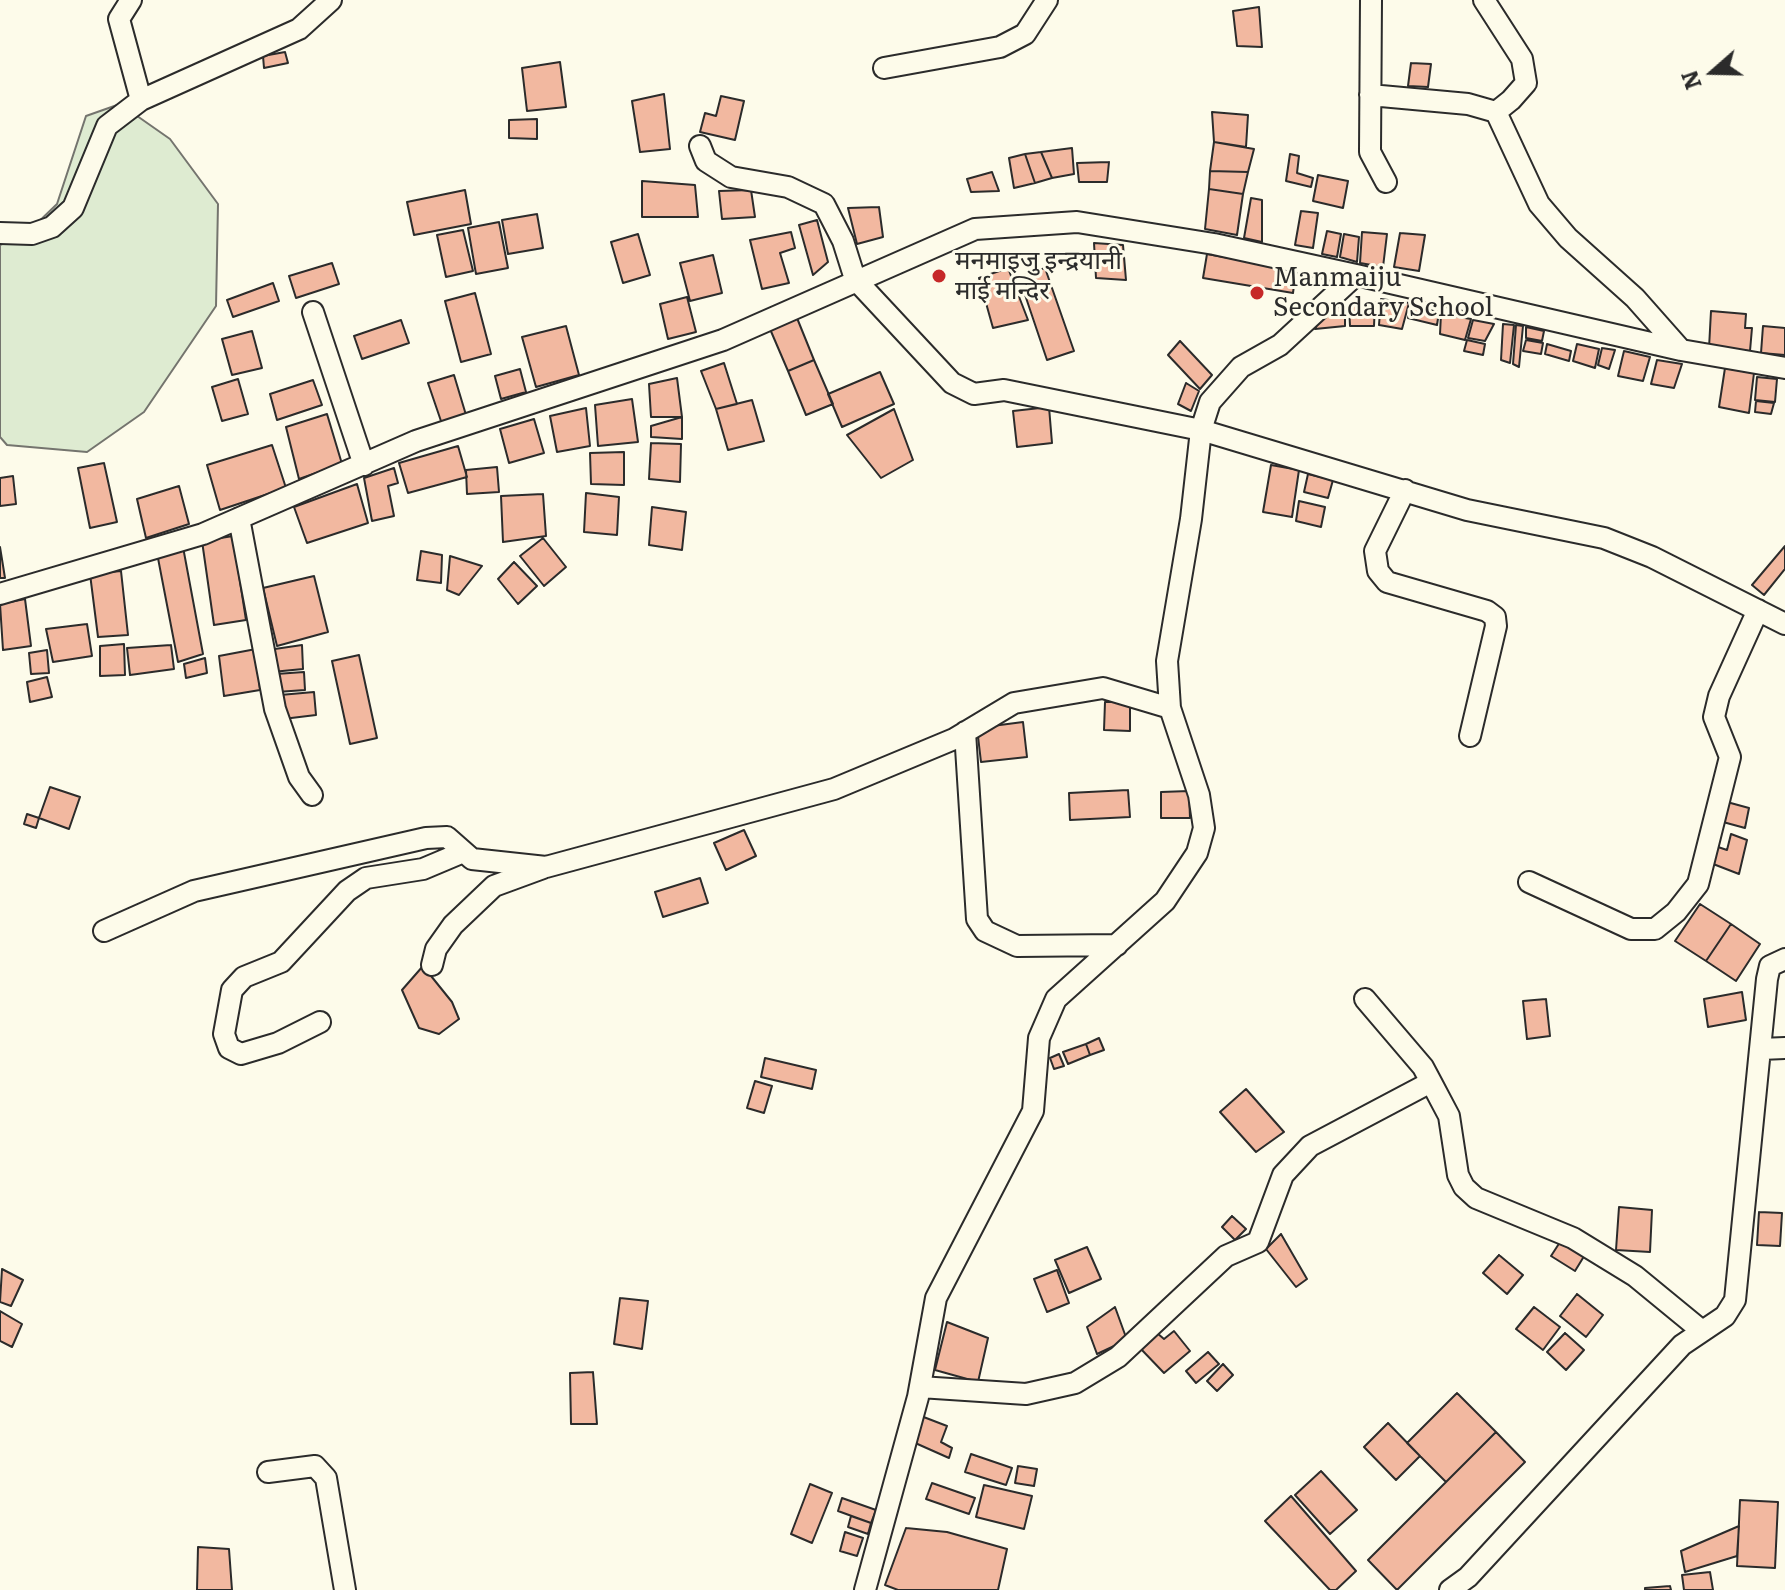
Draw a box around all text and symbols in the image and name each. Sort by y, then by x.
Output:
north arrow [1673,32,1753,112]
text: N [1671,66,1709,95]
place label: मनमाइजु इन्द्रयानी माई मन्दिर [955,245,1122,306]
place label: Manmaiju Secondary School [1273,262,1493,324]
marker: मनमाइजु इन्द्रयानी माई मन्दिर [930,267,948,285]
marker: Manmaiju Secondary School [1248,284,1266,302]

